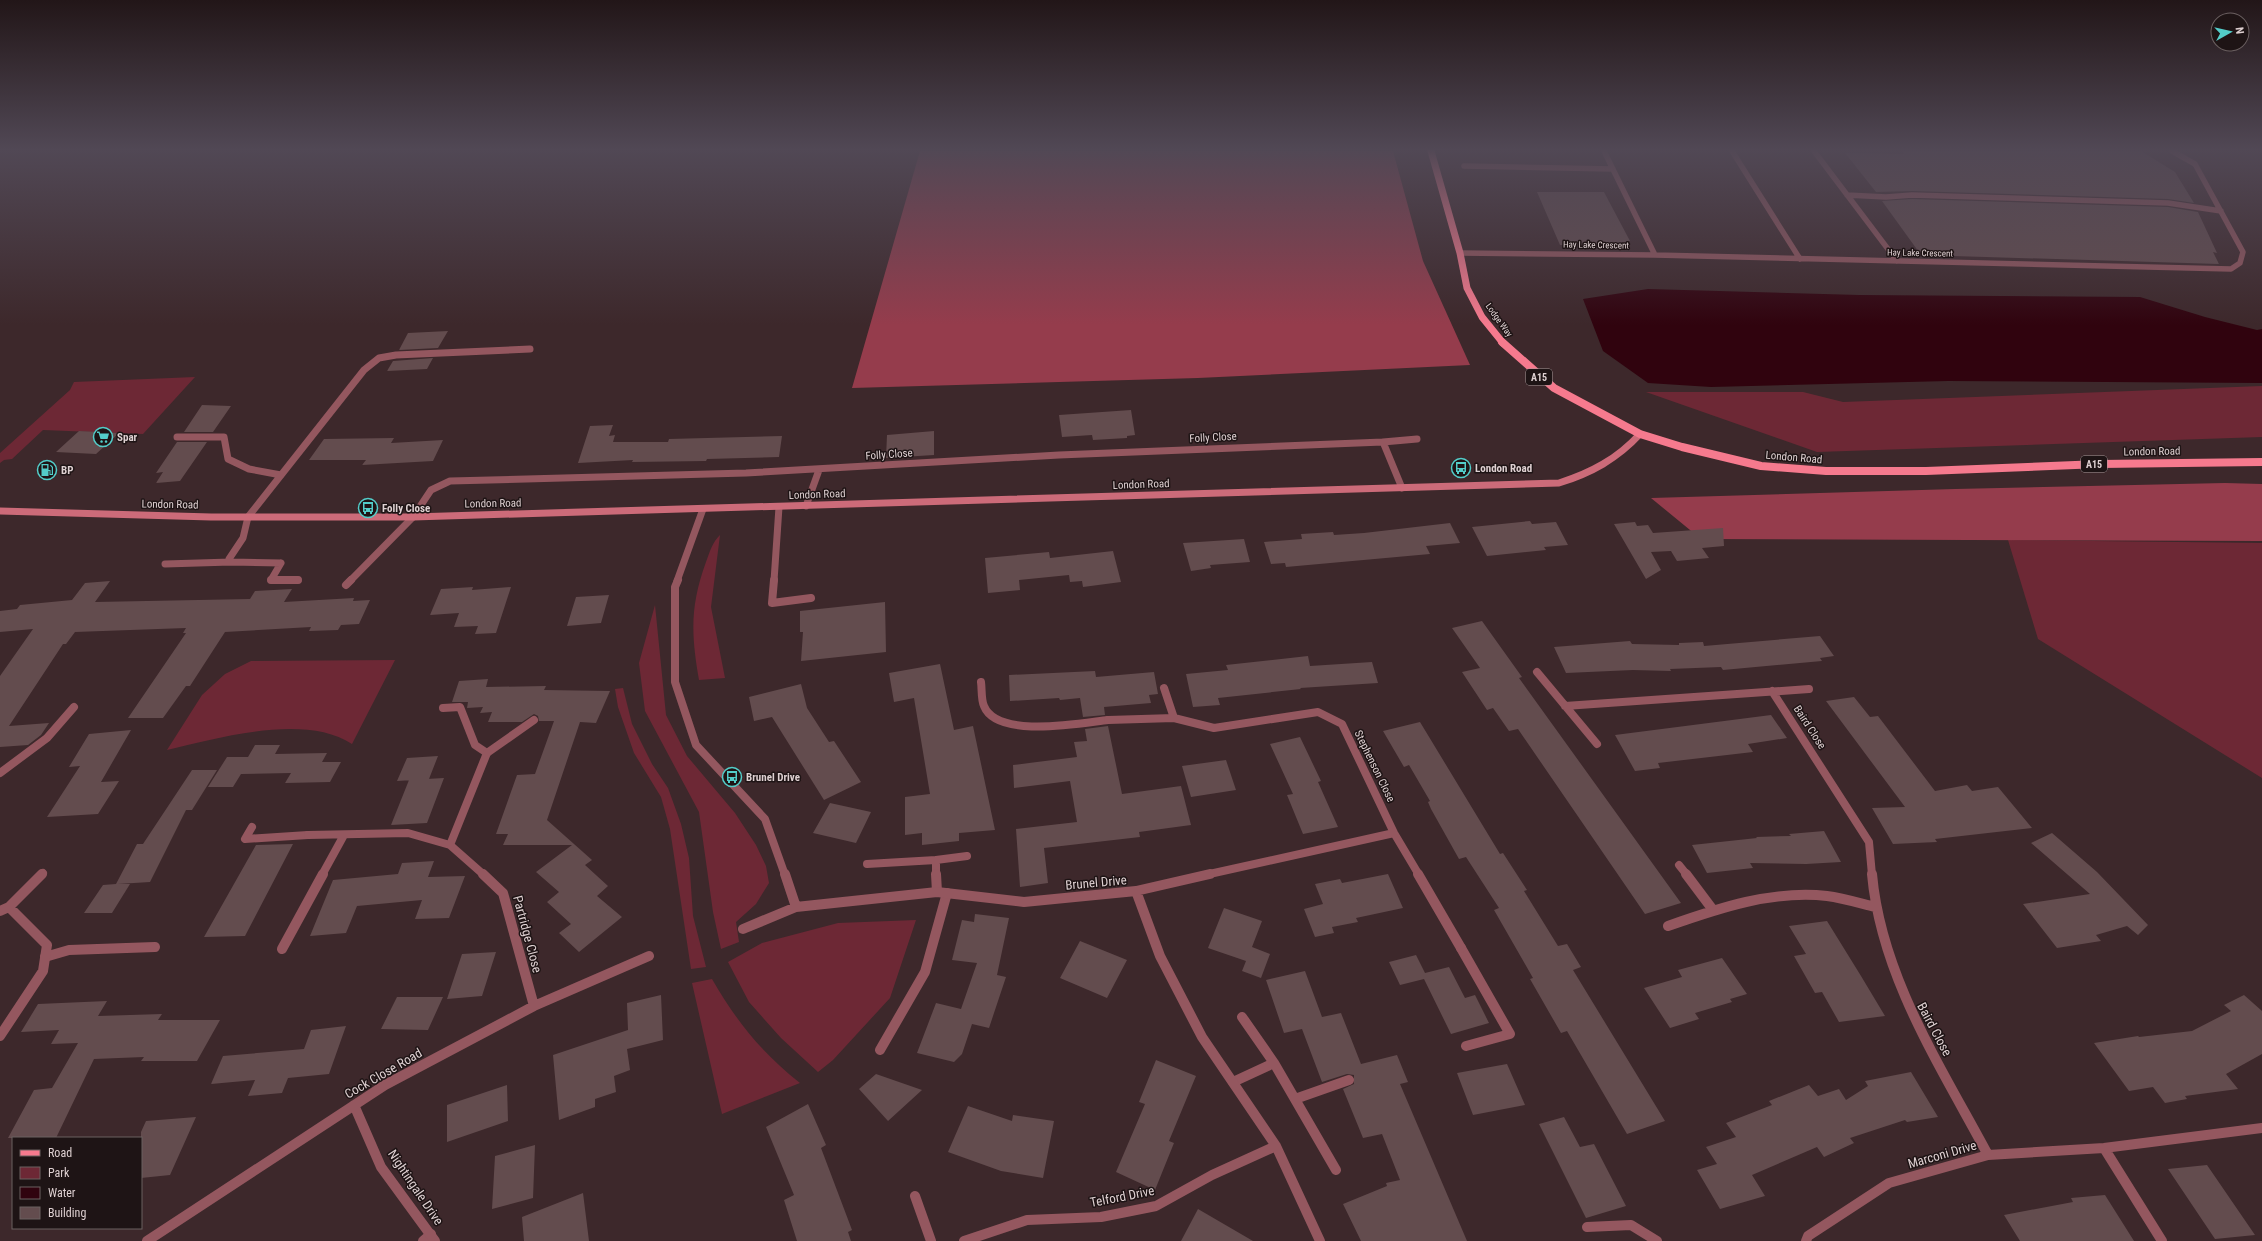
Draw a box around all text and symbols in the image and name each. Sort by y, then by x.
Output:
north arrow [2210,12,2250,52]
text: N [2233,26,2246,35]
street label: Hay Lake Crescent [1563,239,1629,251]
street label: Hay Lake Crescent [1887,247,1953,259]
street label: Lodge Way [1484,301,1515,339]
road number: A15 [1526,369,1552,385]
supermarket icon: Spar [92,426,114,448]
street label: Folly Close [1189,430,1237,445]
place label: Spar [117,431,138,444]
street label: London Road [2123,445,2181,458]
street label: Folly Close [865,446,913,463]
street label: London Road [1765,449,1823,466]
road number: A15 [2081,456,2107,472]
bus stop icon: London Road [1450,457,1472,479]
fuel station icon: BP [36,459,58,481]
place label: London Road [1475,462,1532,475]
place label: BP [61,464,73,477]
street label: London Road [1112,477,1170,492]
street label: London Road [788,487,846,502]
bus stop icon: Folly Close [357,497,379,519]
street label: London Road [464,497,522,510]
street label: London Road [141,498,199,511]
place label: Folly Close [382,502,430,515]
street label: Baird Close [1791,703,1829,752]
street label: Stephenson Close [1352,728,1398,804]
bus stop icon: Brunel Drive [721,766,743,788]
place label: Brunel Drive [746,771,800,784]
street label: Brunel Drive [1065,872,1127,893]
street label: Partridge Close [510,894,545,974]
street label: Baird Close [1914,1000,1955,1059]
street label: Cock Close Road [342,1045,425,1102]
legend [12,1137,142,1229]
street label: Marconi Drive [1906,1138,1978,1171]
text: Road [48,1146,72,1160]
street label: Nightingale Drive [385,1147,446,1228]
text: Park [48,1166,70,1180]
street label: Telford Drive [1089,1183,1155,1210]
text: Water [48,1186,76,1200]
text: Building [48,1206,86,1220]

